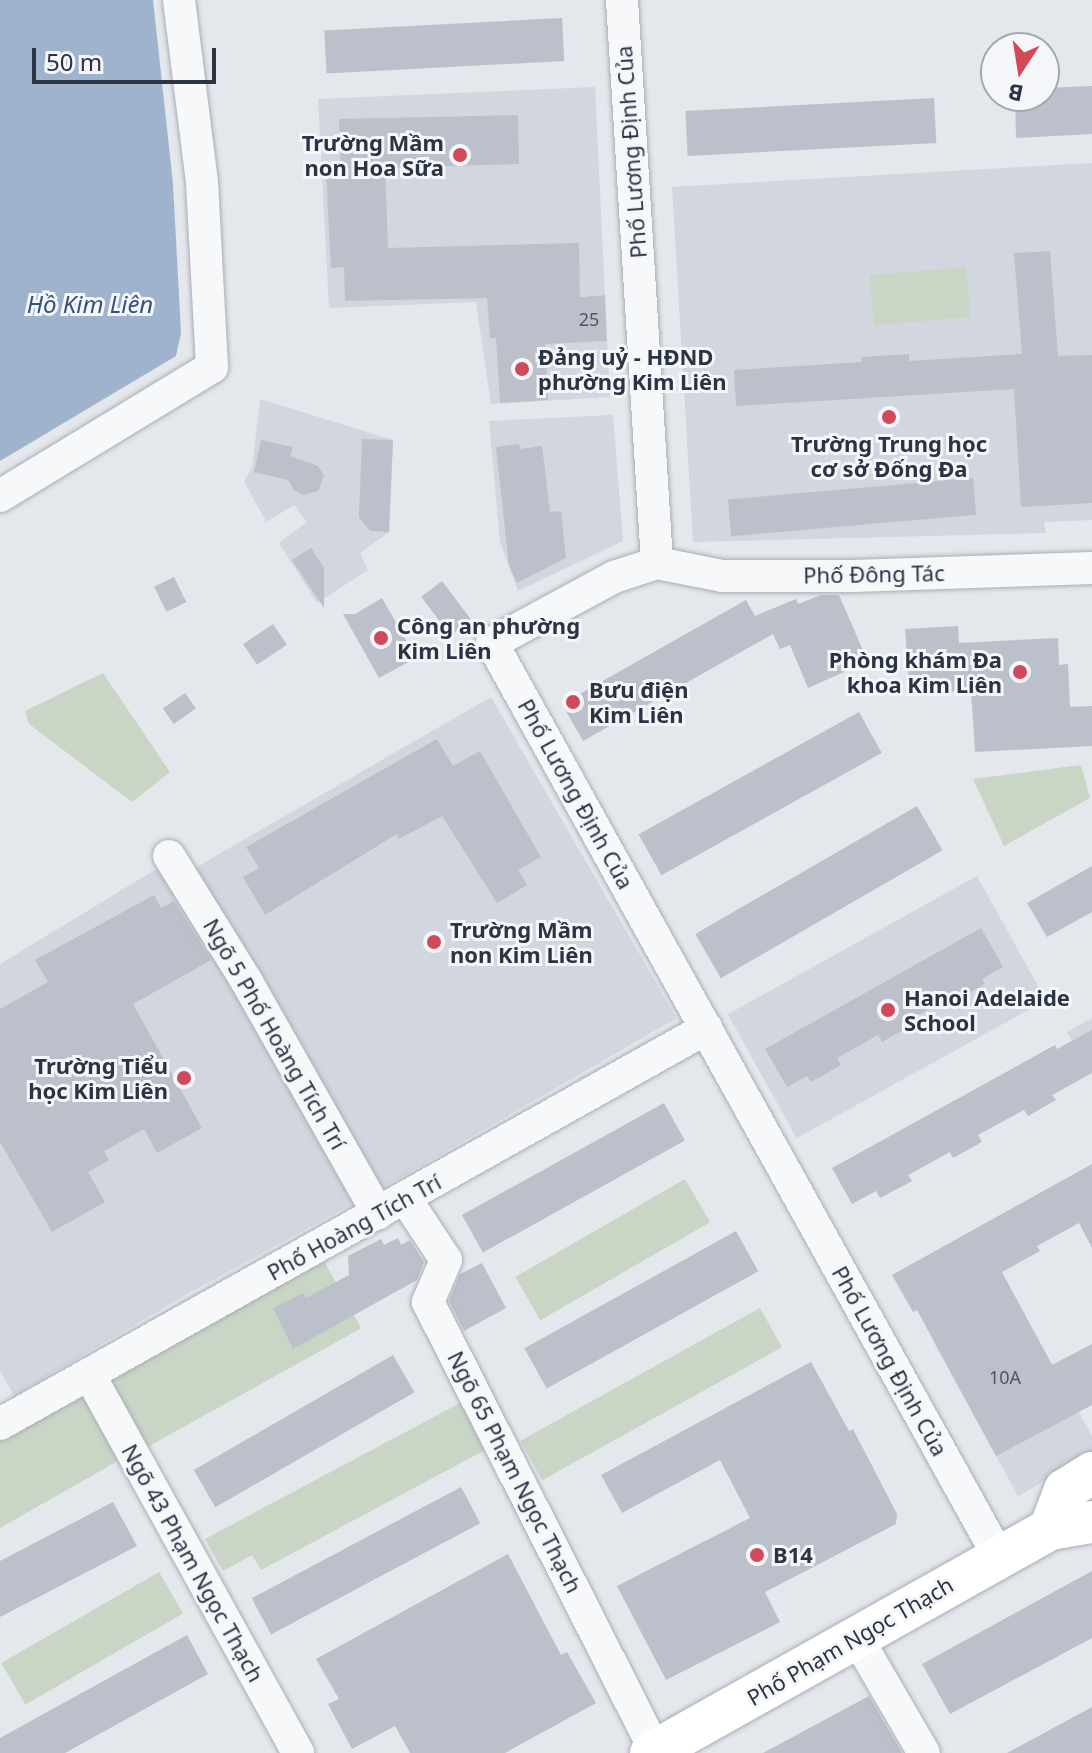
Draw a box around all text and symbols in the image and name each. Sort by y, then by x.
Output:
scale bar [36,32,220,82]
north arrow [980,32,1060,112]
text: 50 m [46,45,102,78]
street label: Phố Lương Định Của [610,45,652,259]
text: B [1005,77,1026,110]
place label: Trường Mầm non Hoa Sữa [302,129,444,180]
marker: Trường Mầm non Hoa Sữa [451,146,469,164]
water label: Hồ Kim Liên [27,290,153,318]
house number: 25 [579,308,599,330]
place label: Đảng uỷ - HĐND phường Kim Liên [538,343,726,394]
marker: Đảng uỷ - HĐND phường Kim Liên [513,360,531,378]
marker: Trường Trung học cơ sở Đống Đa [880,408,898,426]
place label: Trường Trung học cơ sở Đống Đa [791,430,987,482]
street label: Phố Đông Tác [803,560,945,588]
place label: Công an phường Kim Liên [397,612,580,664]
marker: Công an phường Kim Liên [372,629,390,647]
place label: Phòng khám Đa khoa Kim Liên [829,646,1002,698]
marker: Phòng khám Đa khoa Kim Liên [1009,661,1031,683]
place label: Bưu điện Kim Liên [589,676,689,728]
marker: Bưu điện Kim Liên [564,693,582,711]
street label: Phố Lương Định Của [513,694,639,894]
street label: Ngõ 5 Phố Hoàng Tích Trí [198,914,352,1154]
place label: Trường Mầm non Kim Liên [450,916,593,968]
marker: Trường Mầm non Kim Liên [425,933,443,951]
place label: Hanoi Adelaide School [904,984,1070,1036]
marker: Hanoi Adelaide School [879,1001,897,1019]
place label: Trường Tiểu học Kim Liên [28,1052,168,1104]
marker: Trường Tiểu học Kim Liên [175,1069,193,1087]
street label: Phố Hoàng Tích Trí [263,1168,445,1286]
street label: Phố Lương Định Của [827,1261,953,1461]
street label: Ngõ 65 Phạm Ngọc Thạch [442,1347,588,1597]
house number: 10A [989,1366,1021,1388]
street label: Ngõ 43 Phạm Ngọc Thạch [117,1439,269,1687]
place label: B14 [773,1542,813,1568]
marker: B14 [748,1546,766,1564]
street label: Phố Phạm Ngọc Thạch [742,1571,958,1711]

